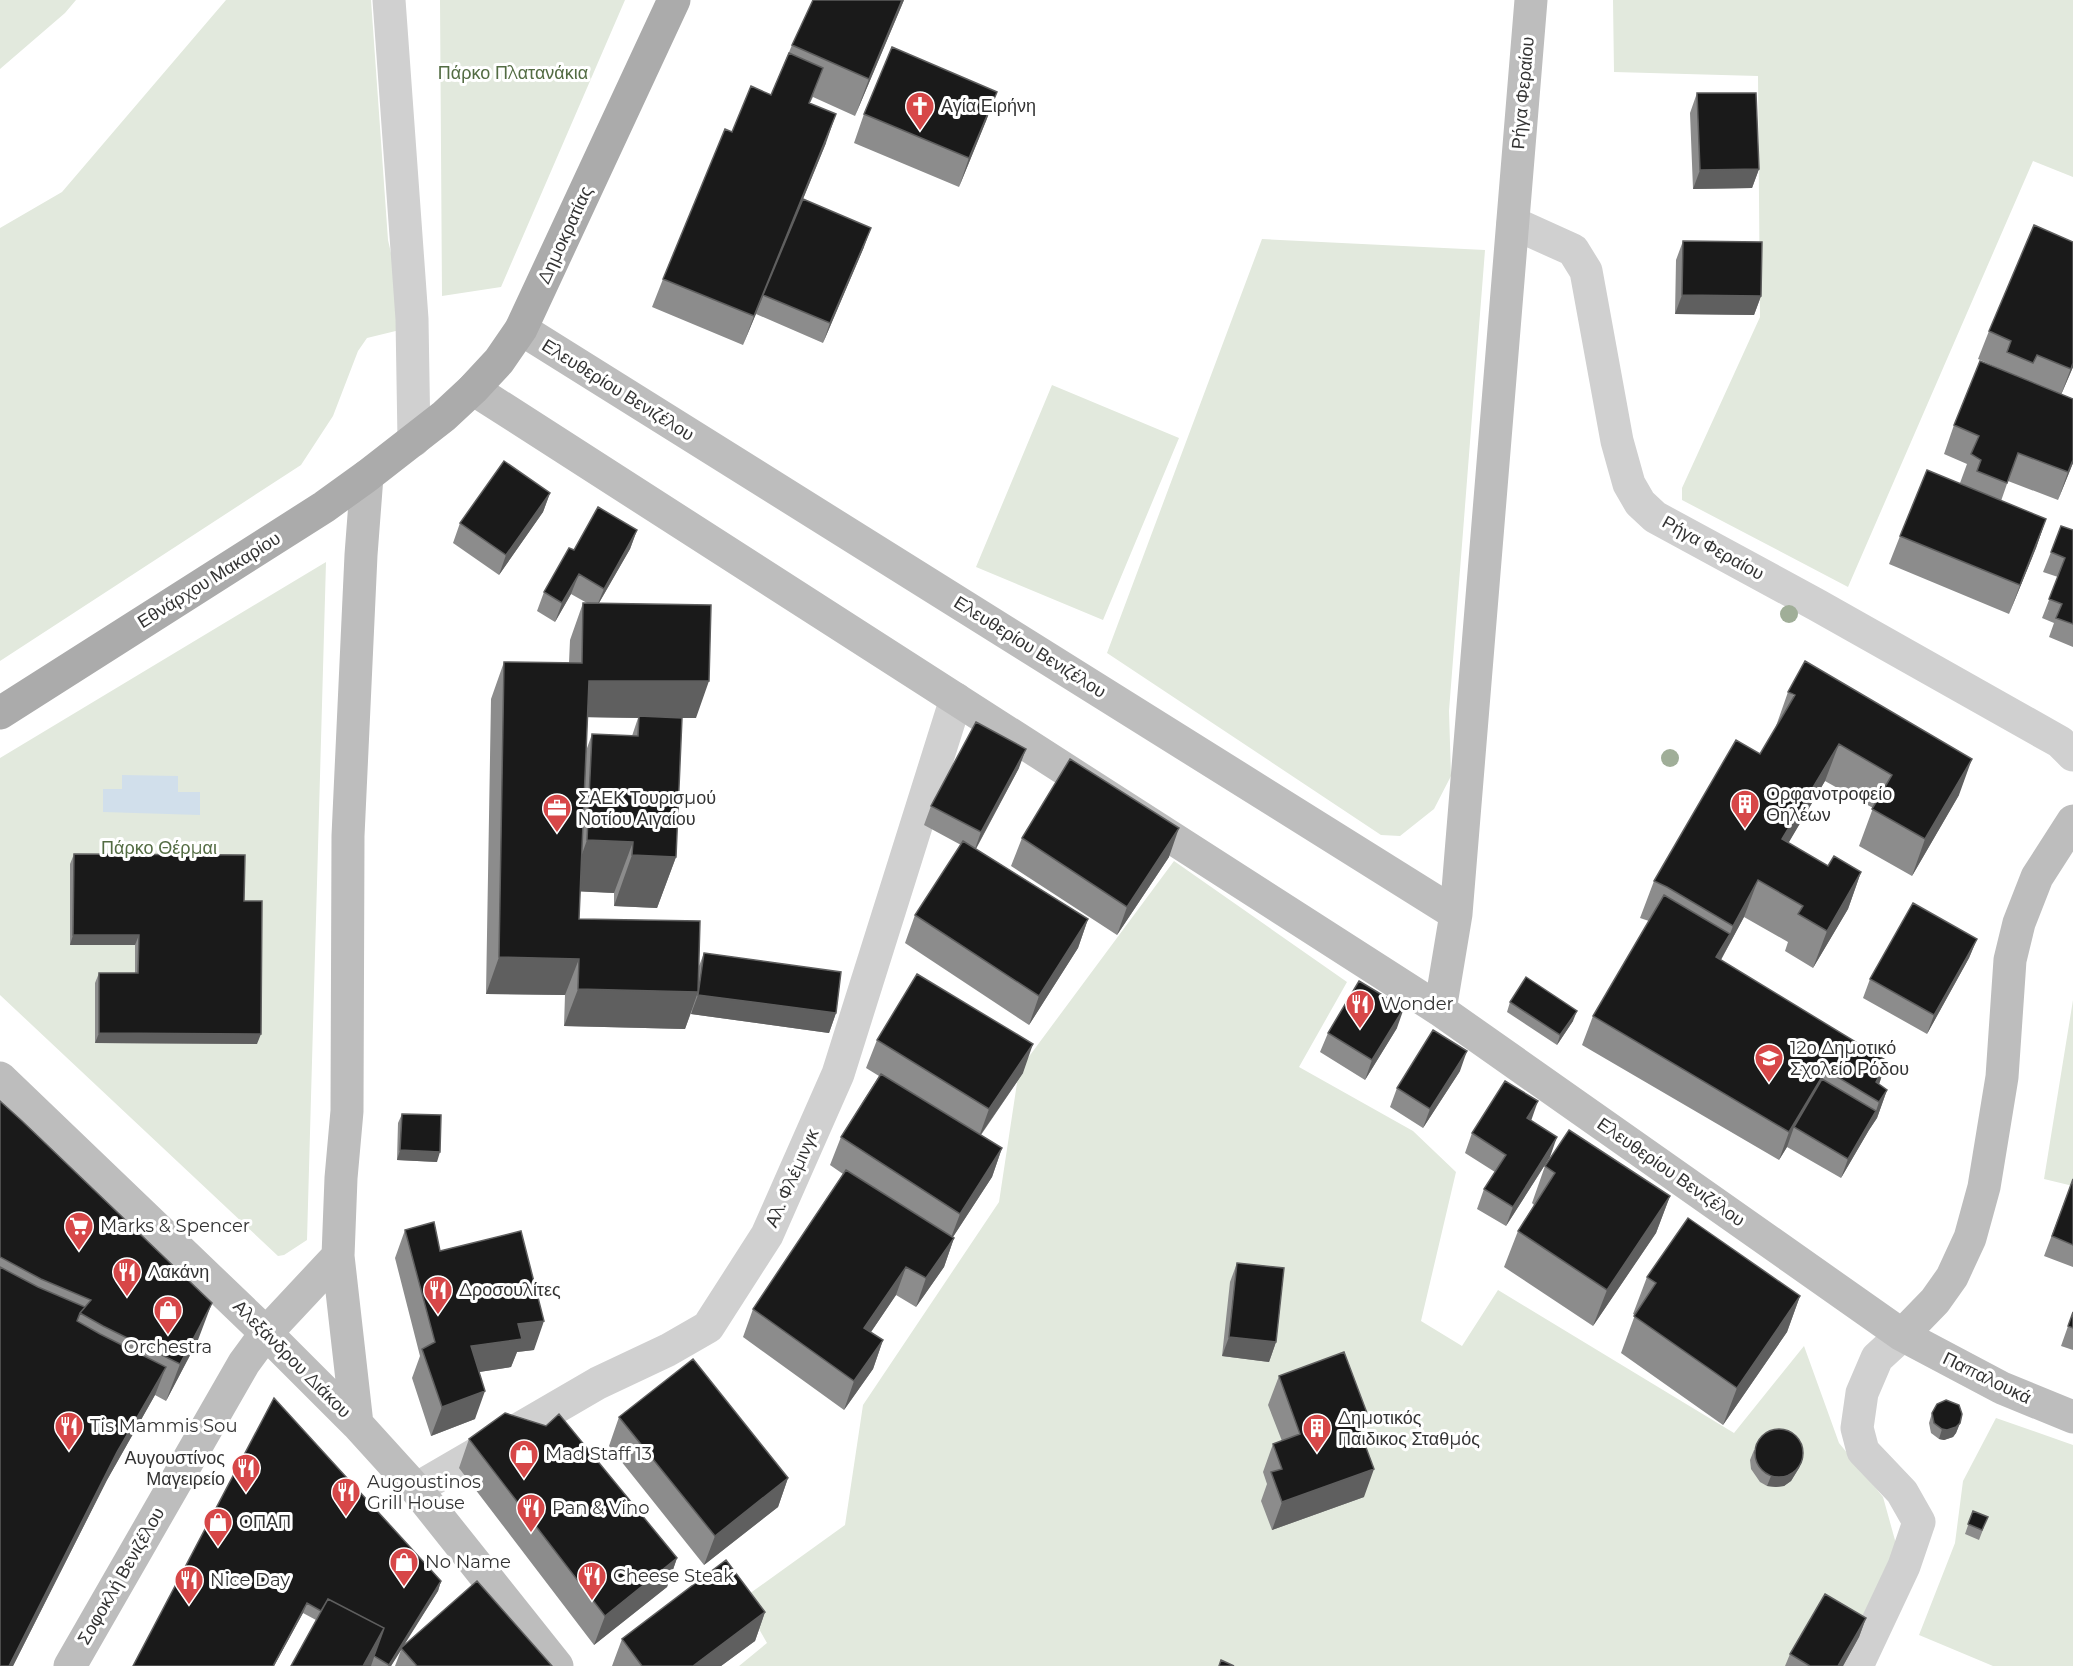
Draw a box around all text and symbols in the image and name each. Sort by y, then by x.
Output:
street label: Ρήγα Φεραίου [1507,36,1539,150]
park label: Πάρκο Πλατανάκια [438,62,588,84]
church icon: Αγία Ειρήνη [904,90,936,132]
place label: Αγία Ειρήνη [941,95,1036,117]
street label: Δημοκρατίας [533,182,597,287]
street label: Ελευθερίου Βενιζέλου [538,334,698,446]
street label: Ρήγα Φεραίου [1658,511,1768,585]
street label: Εθνάρχου Μακαρίου [133,527,285,633]
street label: Ελευθερίου Βενιζέλου [950,591,1110,703]
place label: Ορφανοτροφείο Θηλέων [1766,783,1892,826]
place label: ΣΑΕΚ Τουρισμού Νοτίου Αιγαίου [578,787,716,830]
building icon: Ορφανοτροφείο Θηλέων [1729,788,1761,830]
office icon: ΣΑΕΚ Τουρισμού Νοτίου Αιγαίου [541,792,573,834]
park label: Πάρκο Θέρμαι [101,837,217,859]
restaurant icon: Wonder [1344,988,1376,1030]
place label: Wonder [1381,993,1454,1015]
place label: 12ο Δημοτικό Σχολείο Ρόδου [1790,1037,1909,1080]
school or university icon: 12ο Δημοτικό Σχολείο Ρόδου [1753,1042,1785,1084]
street label: Ελευθερίου Βενιζέλου [1593,1113,1749,1231]
street label: Αλ. Φλέμινγκ [760,1124,824,1231]
supermarket icon: Marks & Spencer [63,1210,95,1252]
place label: Marks & Spencer [100,1215,250,1237]
restaurant icon: Λακάνη [111,1256,143,1298]
place label: Λακάνη [148,1261,209,1283]
restaurant icon: Δροσουλίτες [422,1274,454,1316]
place label: Δροσουλίτες [459,1279,561,1301]
shop icon: Orchestra [152,1294,184,1336]
street label: Αλεξάνδρου Διάκου [229,1296,355,1422]
place label: Orchestra [124,1336,212,1358]
street label: Παπαλουκά [1939,1347,2035,1409]
place label: Δημοτικός Παιδικος Σταθμός [1338,1407,1480,1450]
restaurant icon: Tis Mammis Sou [53,1410,85,1452]
building icon: Δημοτικός Παιδικος Σταθμός [1301,1412,1333,1454]
place label: Tis Mammis Sou [90,1415,237,1437]
shop icon: Mad Staff 13 [508,1438,540,1480]
place label: Mad Staff 13 [545,1443,652,1465]
place label: Αυγουστίνος Μαγειρείο [124,1447,225,1490]
restaurant icon: Αυγουστίνος Μαγειρείο [230,1452,262,1494]
place label: Augoustinos Grill House [367,1471,481,1514]
restaurant icon: Augoustinos Grill House [330,1476,362,1518]
restaurant icon: Pan & Vino [515,1492,547,1534]
place label: Pan & Vino [552,1497,649,1519]
street label: Σοφοκλή Βενιζέλου [73,1503,169,1649]
shop icon: ΟΠΑΠ [202,1506,234,1548]
place label: ΟΠΑΠ [239,1511,291,1533]
shop icon: No Name [388,1546,420,1588]
place label: No Name [425,1551,511,1573]
restaurant icon: Cheese Steak [576,1560,608,1602]
restaurant icon: Nice Day [173,1564,205,1606]
place label: Cheese Steak [613,1565,734,1587]
place label: Nice Day [210,1569,290,1591]

